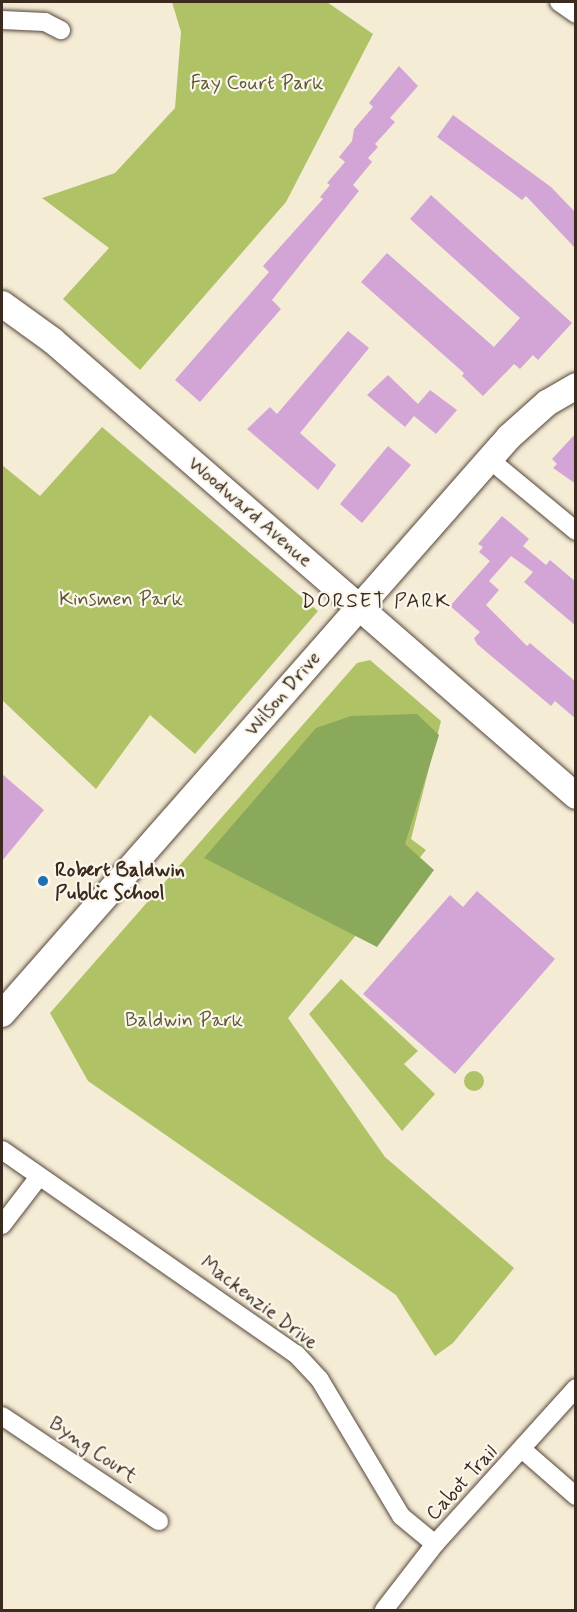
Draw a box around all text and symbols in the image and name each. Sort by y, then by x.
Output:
park label: Fay Court Park [193,71,321,95]
street label: Woodward Avenue [182,451,318,573]
park label: Kinsmen Park [61,587,181,611]
district label: DORSET PARK [301,588,451,614]
street label: Wilson Drive [240,647,326,741]
place label: Robert Baldwin Public School [55,858,184,905]
marker: Robert Baldwin Public School [36,874,50,888]
park label: Baldwin Park [127,1008,241,1032]
street label: Mackenzie Drive [196,1251,322,1355]
street label: Byng Court [45,1412,141,1488]
street label: Cabot Trail [421,1440,503,1526]

